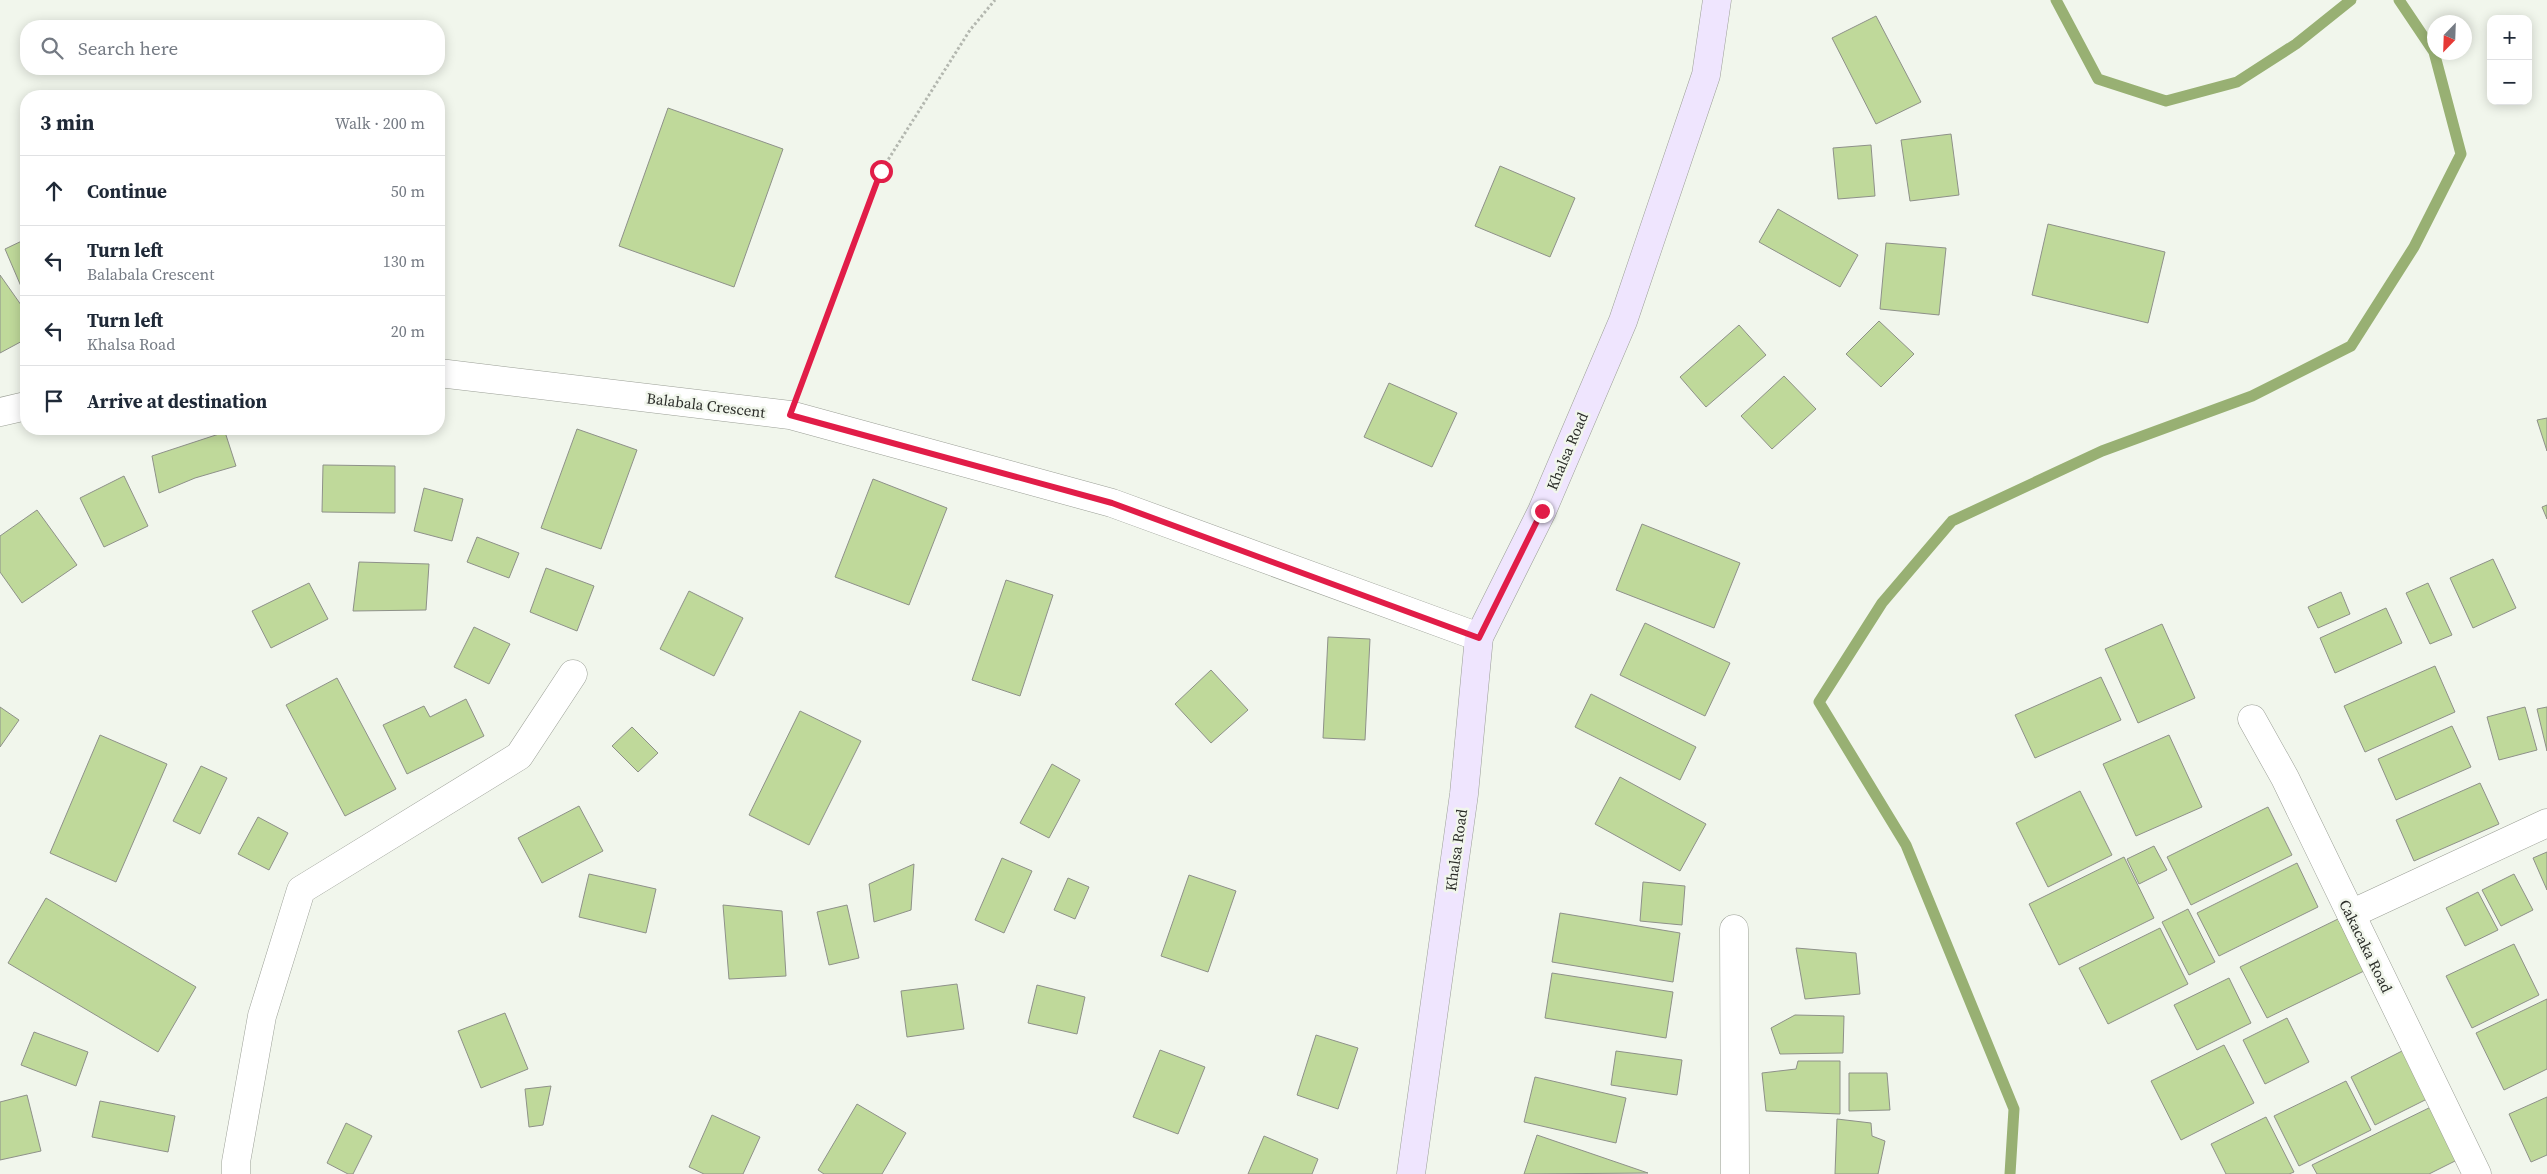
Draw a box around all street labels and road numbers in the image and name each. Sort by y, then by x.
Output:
street label: Balabala Crescent [645,387,767,423]
street label: Khalsa Road [1541,408,1593,493]
street label: Khalsa Road [1440,807,1472,892]
street label: Cakacaka Road [2334,896,2398,997]

